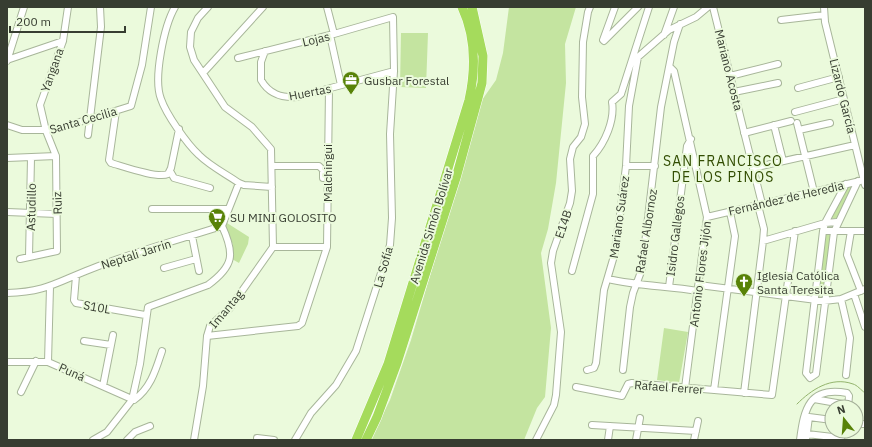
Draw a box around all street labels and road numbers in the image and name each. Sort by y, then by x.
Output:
street label: Lojas [301,28,331,50]
street label: Mariano Acosta [712,28,746,113]
street label: Yangana [37,45,67,94]
street label: Lizardo García [826,57,860,135]
street label: Huertas [288,81,333,103]
street label: Santa Cecilia [48,103,119,137]
street label: Malchingui [320,144,335,202]
street label: Avenida Simón Bolívar [406,166,456,286]
street label: Mariano Suárez [606,174,632,259]
street label: Fernández de Heredia [727,177,846,219]
street label: Astudillo [23,183,39,231]
street label: Rafael Albornoz [632,187,660,274]
street label: Ruiz [49,191,65,215]
street label: Isidro Gallegos [663,195,687,277]
street label: E14B [551,208,575,240]
street label: Antonio Flores Jijón [686,220,714,328]
street label: Neptali Jarrin [99,236,173,272]
street label: La Sofía [370,244,396,289]
street label: Imantag [206,286,247,331]
street label: S10L [82,297,112,317]
street label: Puná [56,360,88,385]
street label: Rafael Ferrer [634,377,705,397]

